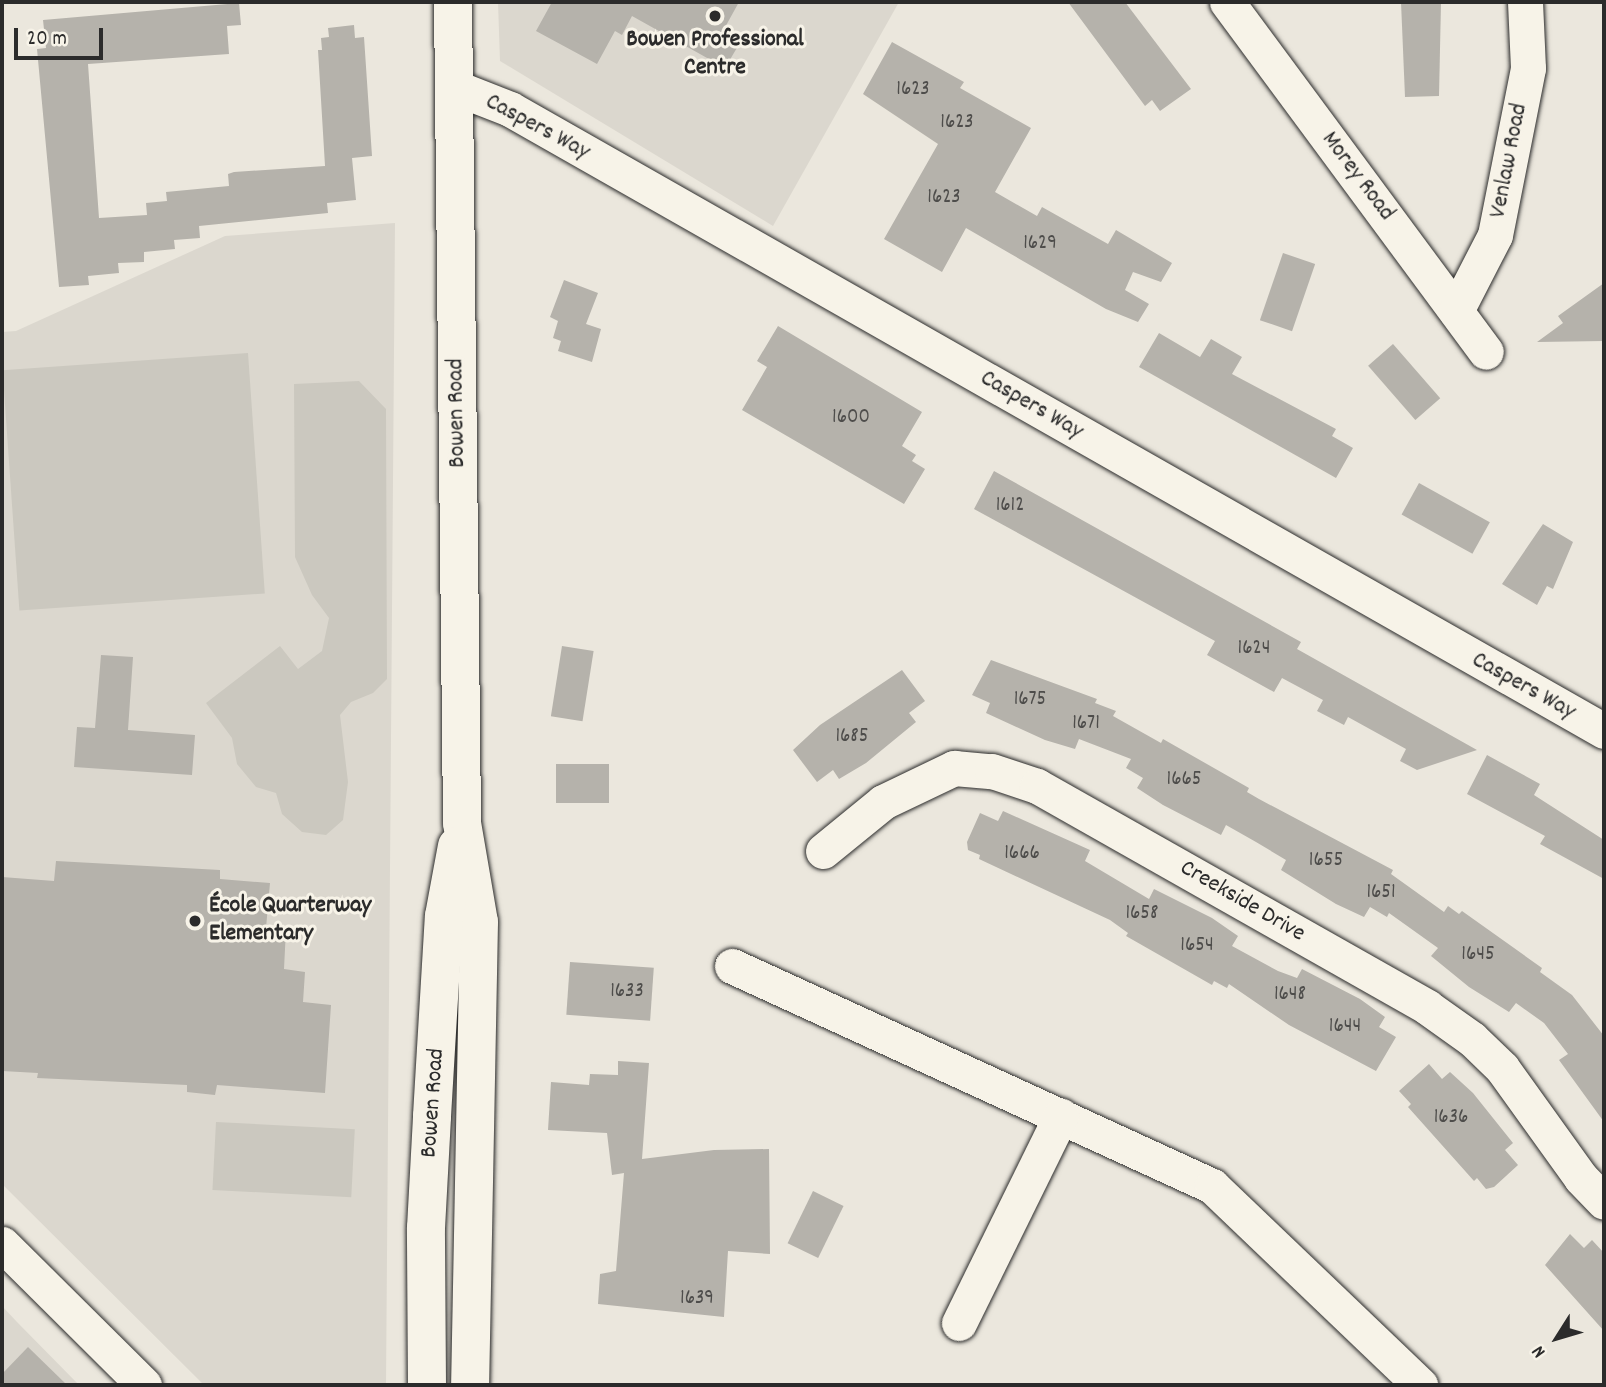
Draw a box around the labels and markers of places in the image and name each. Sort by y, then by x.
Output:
marker: Bowen Professional Centre [707,8,723,24]
place label: Bowen Professional Centre [626,27,804,83]
place label: École Quarterway Elementary [209,893,371,949]
marker: École Quarterway Elementary [187,913,203,929]

